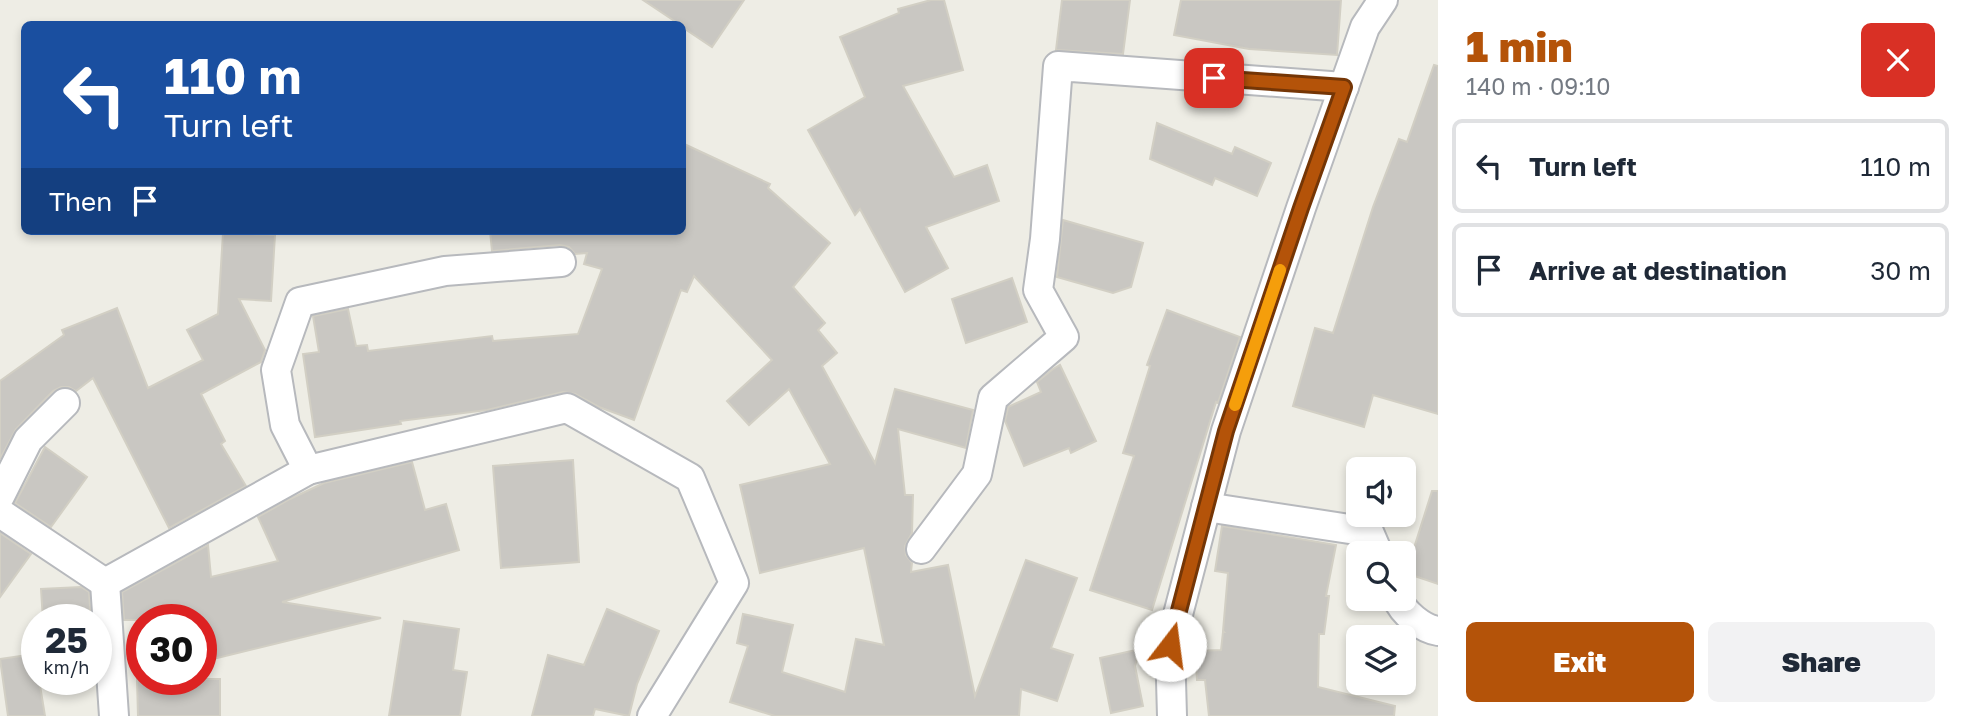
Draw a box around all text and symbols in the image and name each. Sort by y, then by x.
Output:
text: 1 min [1466,21,1573,71]
button: close [1861,23,1935,97]
text: 110 m [164,46,301,105]
pin [1184,48,1244,108]
icon: left [49,49,140,140]
icon: arrive [1195,59,1233,97]
text: 140 m · 09:10 [1466,72,1610,100]
text: Turn left [164,106,293,144]
icon: left [1470,147,1508,185]
text: Turn left [1529,151,1637,182]
text: 110 m [1860,151,1931,182]
icon: arrive [126,182,164,220]
text: Then [49,186,112,217]
icon: arrive [1470,251,1508,289]
text: Arrive at destination [1529,255,1787,286]
text: 30 m [1870,255,1931,286]
map controls [1346,457,1416,695]
button: sound [1346,457,1416,527]
button: search [1346,541,1416,611]
speed limit sign: 30 [126,604,217,695]
position arrow [1133,608,1207,682]
text: 25 [45,619,88,661]
button: Exit [1466,622,1694,702]
button: Share [1708,622,1935,702]
button: layers [1346,625,1416,695]
text: km/h [44,656,89,678]

